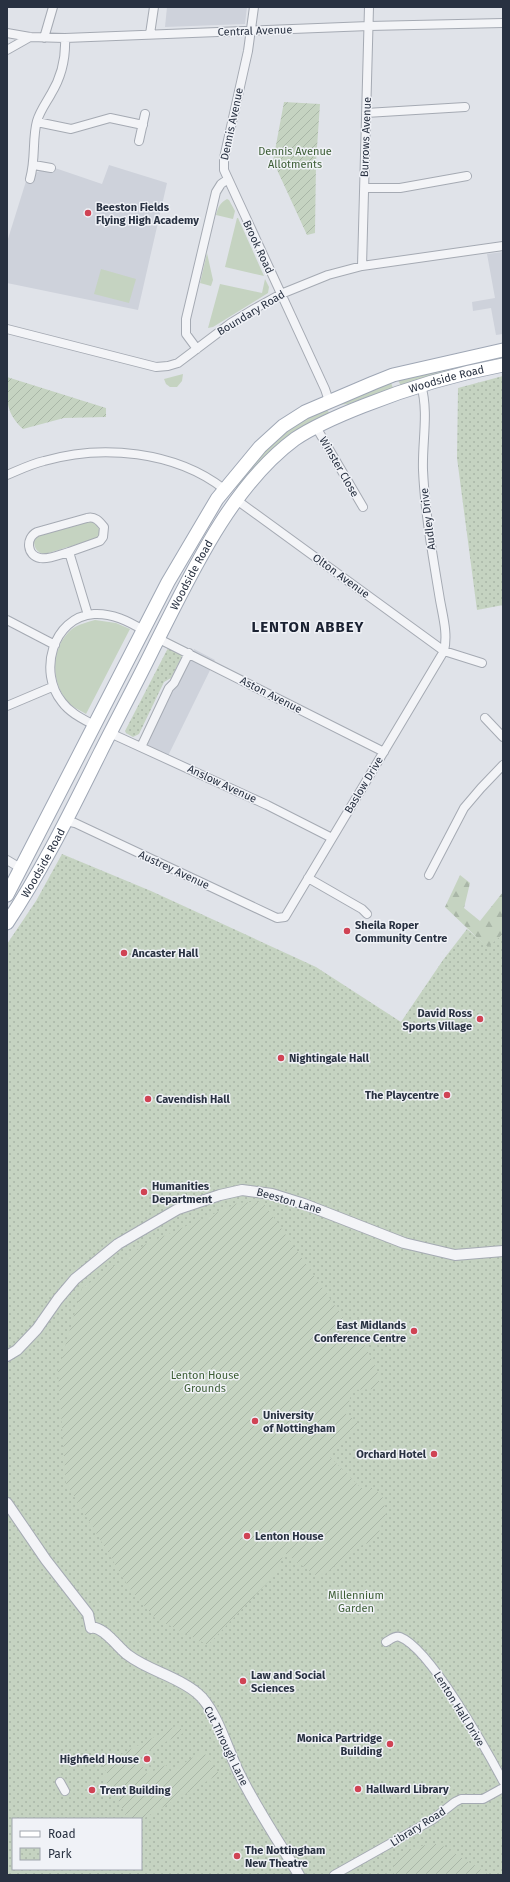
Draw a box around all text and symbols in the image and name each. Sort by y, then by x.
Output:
street label: Central Avenue [217,23,293,39]
street label: Dennis Avenue [218,87,246,161]
street label: Burrows Avenue [358,97,374,177]
park label: Dennis Avenue Allotments [258,145,332,171]
place label: Beeston Fields Flying High Academy [96,201,199,227]
marker: Beeston Fields Flying High Academy [83,208,93,218]
street label: Brook Road [240,218,276,276]
street label: Boundary Road [215,288,287,338]
street label: Woodside Road [407,363,485,395]
street label: Winster Close [316,435,362,499]
street label: Audley Drive [418,487,438,551]
street label: Woodside Road [167,538,215,612]
street label: Olton Avenue [310,551,372,601]
district label: LENTON ABBEY [251,618,365,636]
street label: Aston Avenue [238,674,304,716]
street label: Baslow Drive [342,754,386,816]
street label: Anslow Avenue [185,762,259,806]
street label: Woodside Road [18,826,67,900]
street label: Austrey Avenue [137,848,211,892]
place label: Sheila Roper Community Centre [355,919,447,945]
marker: Sheila Roper Community Centre [342,926,352,936]
place label: Ancaster Hall [131,947,199,960]
marker: Ancaster Hall [119,948,129,958]
place label: David Ross Sports Village [402,1007,473,1033]
marker: David Ross Sports Village [475,1014,485,1024]
place label: Nightingale Hall [289,1052,370,1065]
marker: Nightingale Hall [276,1053,286,1063]
place label: The Playcentre [365,1089,439,1102]
marker: The Playcentre [442,1090,452,1100]
place label: Cavendish Hall [156,1093,231,1106]
marker: Cavendish Hall [143,1094,153,1104]
place label: Humanities Department [152,1180,213,1206]
street label: Beeston Lane [255,1185,323,1217]
marker: Humanities Department [139,1187,149,1197]
place label: East Midlands Conference Centre [314,1319,407,1345]
marker: East Midlands Conference Centre [409,1326,419,1336]
park label: Lenton House Grounds [171,1369,239,1395]
place label: University of Nottingham [263,1409,335,1435]
marker: University of Nottingham [250,1416,260,1426]
place label: Orchard Hotel [356,1448,427,1461]
marker: Orchard Hotel [429,1449,439,1459]
place label: Lenton House [255,1530,324,1543]
marker: Lenton House [242,1531,252,1541]
park label: Millennium Garden [328,1589,384,1615]
place label: Law and Social Sciences [251,1669,326,1695]
street label: Lenton Hall Drive [431,1669,487,1749]
marker: Law and Social Sciences [238,1676,248,1686]
street label: Cut Through Lane [201,1704,251,1788]
place label: Monica Partridge Building [297,1732,383,1758]
marker: Monica Partridge Building [385,1739,395,1749]
place label: Highfield House [60,1753,139,1766]
marker: Highfield House [142,1754,152,1764]
place label: Hallward Library [366,1783,449,1796]
place label: Trent Building [100,1784,171,1797]
marker: Hallward Library [353,1784,363,1794]
marker: Trent Building [87,1785,97,1795]
street label: Library Road [388,1805,448,1849]
legend [12,1818,142,1870]
text: Road [48,1827,76,1841]
place label: The Nottingham New Theatre [245,1844,325,1870]
text: Park [48,1847,72,1861]
marker: The Nottingham New Theatre [232,1851,242,1861]

